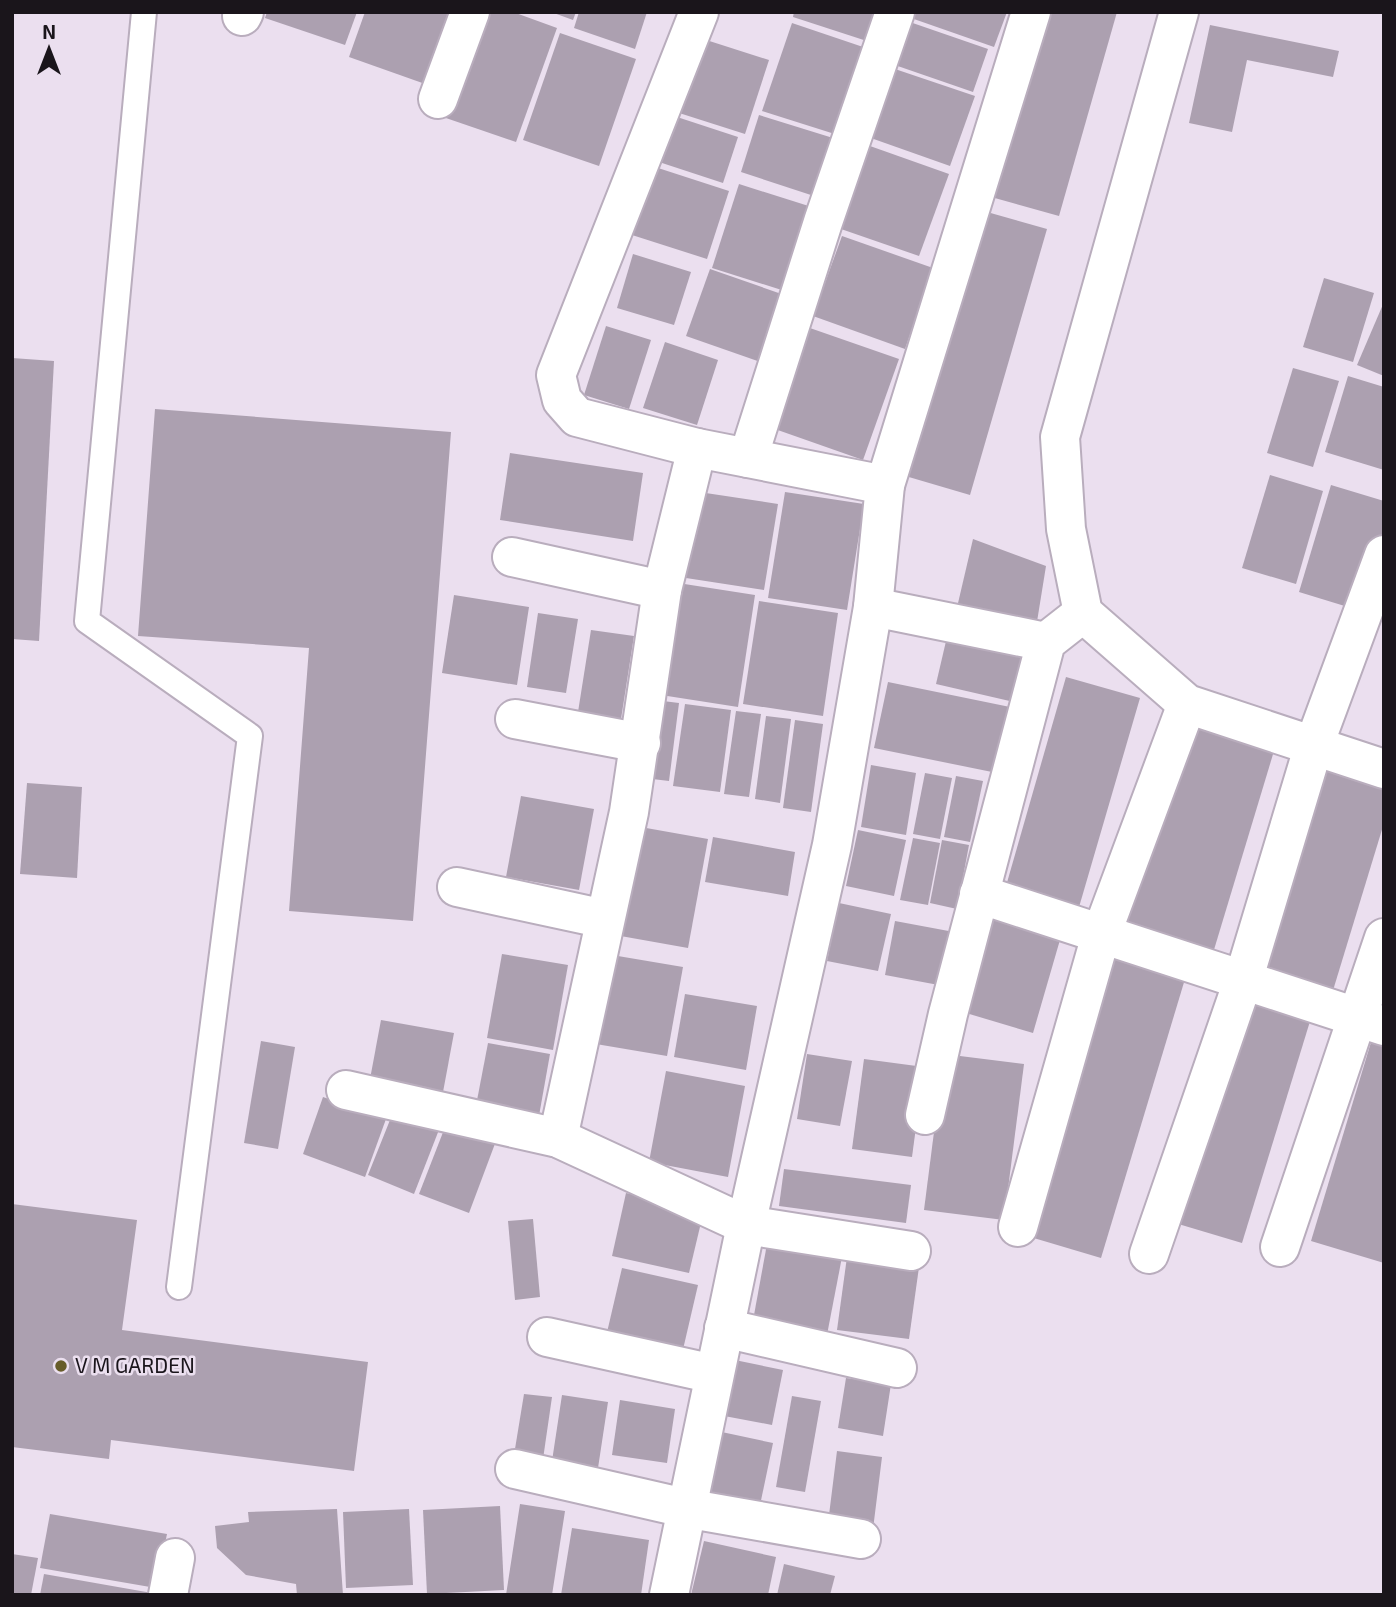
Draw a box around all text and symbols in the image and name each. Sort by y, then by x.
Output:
north arrow [14,14,84,84]
text: N [42,20,56,43]
place label: V M GARDEN [75,1352,195,1377]
marker: V M GARDEN [53,1358,69,1374]

